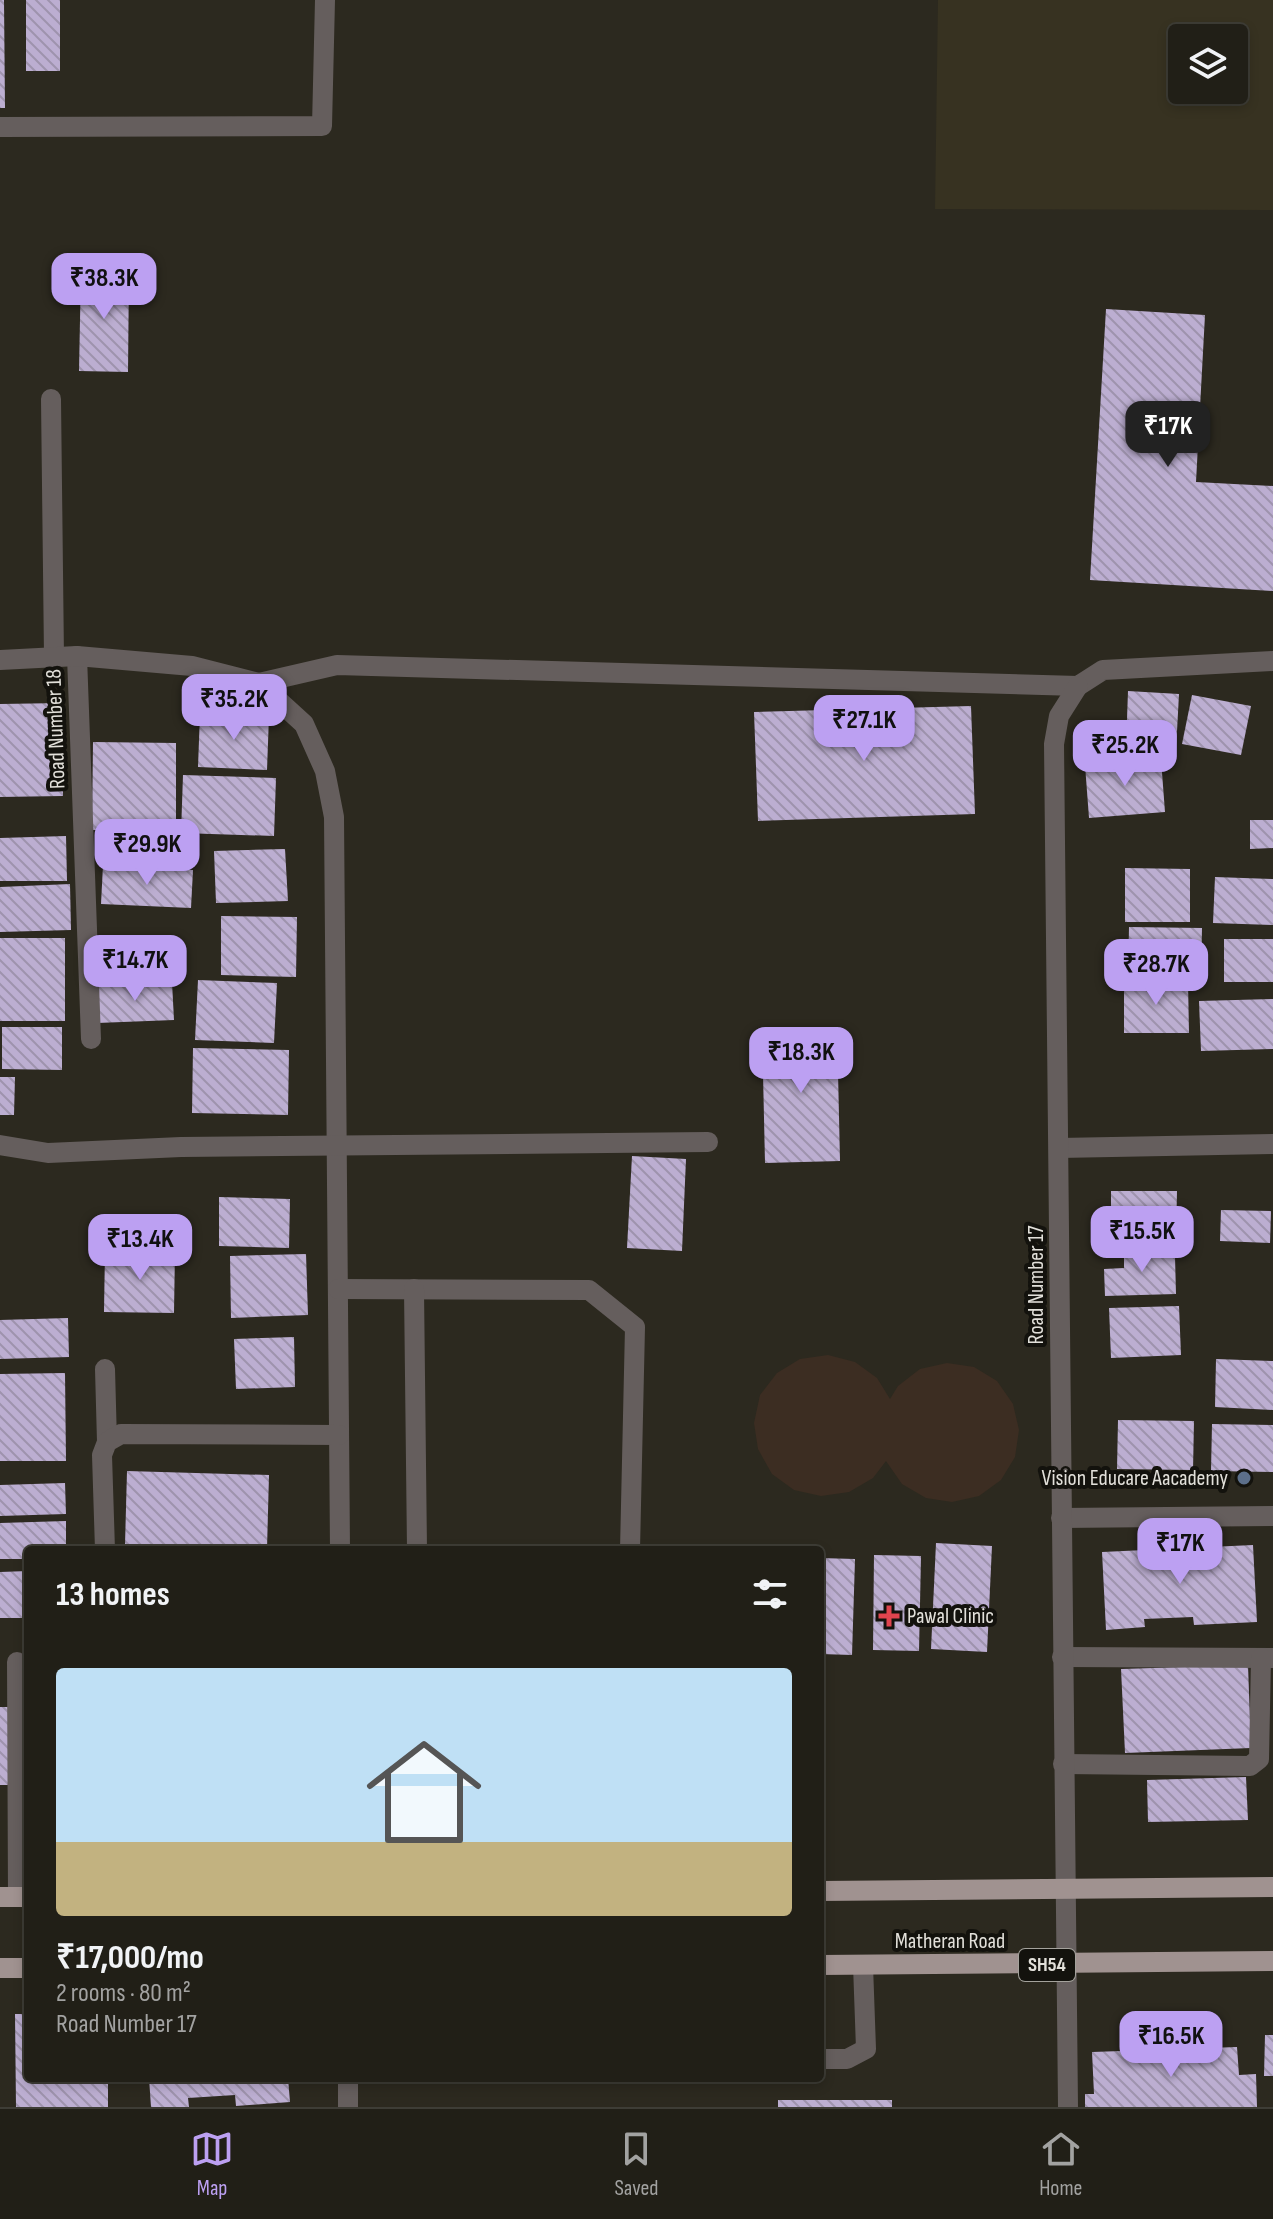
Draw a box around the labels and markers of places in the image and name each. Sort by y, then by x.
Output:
pin: ₹38.3K [39,253,169,321]
pin: ₹17K [1121,401,1215,469]
pin: ₹35.2K [169,674,299,742]
pin: ₹27.1K [799,695,929,763]
pin: ₹25.2K [1060,720,1190,788]
pin: ₹29.9K [82,819,212,887]
pin: ₹14.7K [70,935,200,1003]
pin: ₹28.7K [1091,939,1221,1007]
pin: ₹18.3K [736,1027,866,1095]
pin: ₹15.5K [1077,1206,1207,1274]
pin: ₹13.4K [75,1214,205,1282]
place label: Vision Educare Aacademy [1042,1465,1229,1492]
marker: Vision Educare Aacademy [1235,1469,1253,1487]
pin: ₹17K [1133,1518,1227,1586]
place label: Pawal Clinic [907,1603,994,1630]
marker: Pawal Clinic [878,1605,900,1627]
pin: ₹16.5K [1106,2011,1236,2079]

